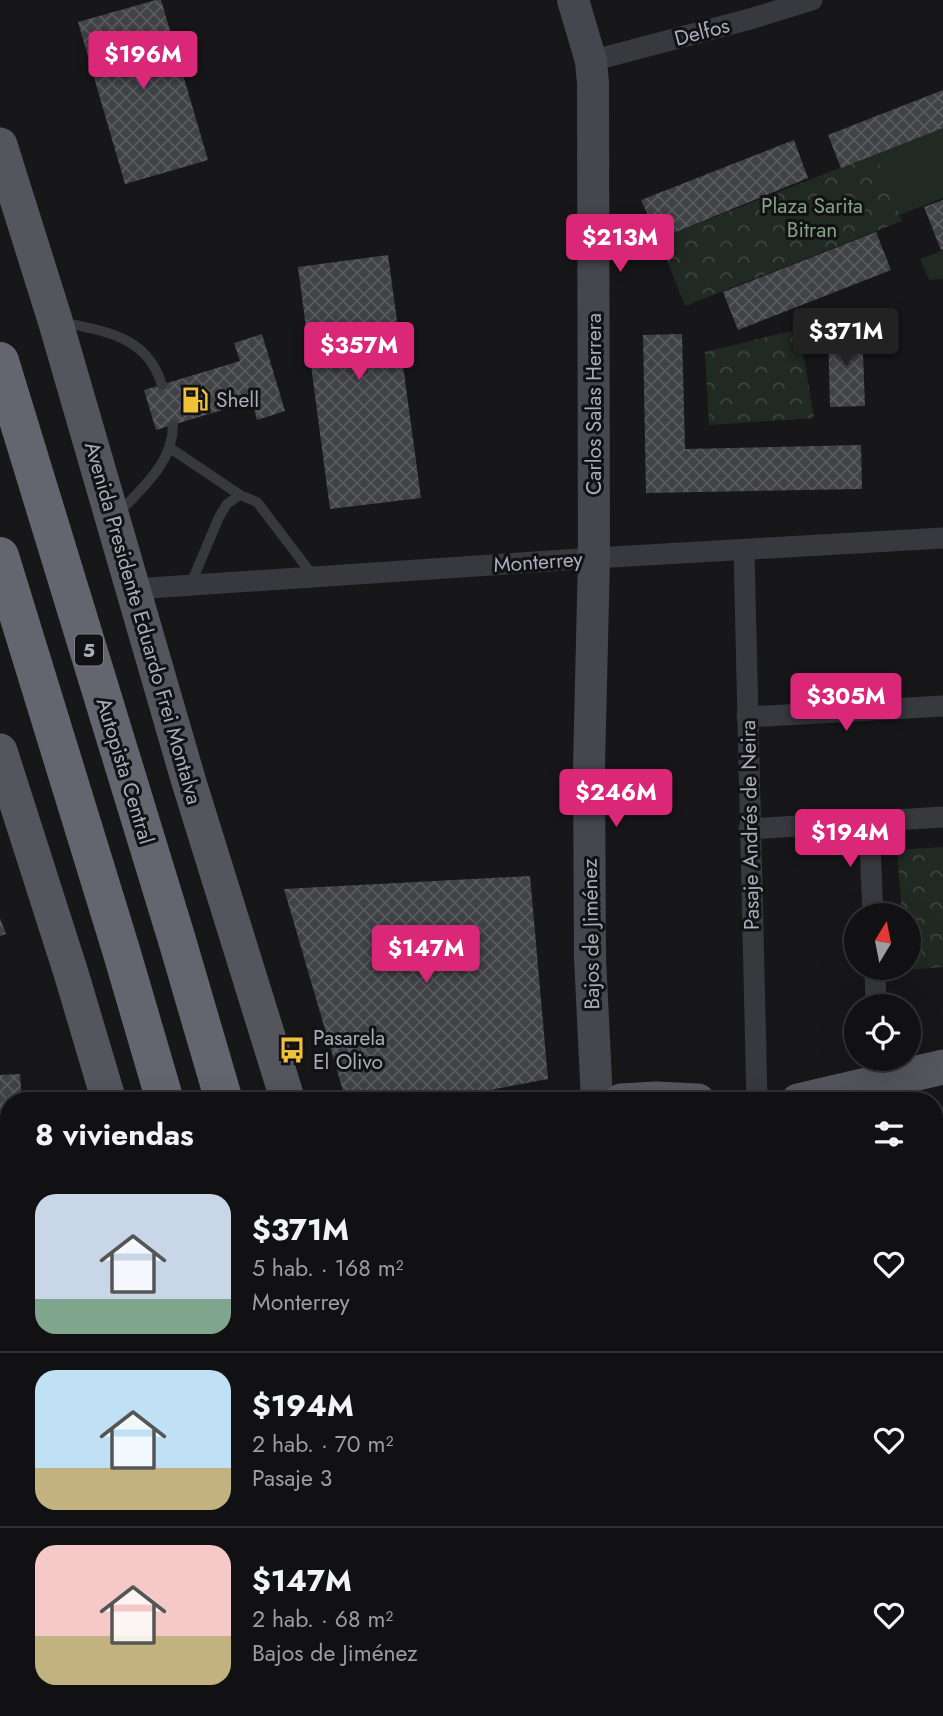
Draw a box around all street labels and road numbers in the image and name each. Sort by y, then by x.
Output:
street label: Delfos [671,10,733,54]
street label: Carlos Salas Herrera [579,313,609,495]
street label: Avenida Presidente Eduardo Frei Montalva [77,438,209,808]
street label: Monterrey [492,544,584,580]
road number: 5 [75,635,103,666]
street label: Autopista Central [88,694,162,848]
street label: Pasaje Andrés de Neira [733,720,767,930]
street label: Bajos de Jiménez [575,858,607,1010]

